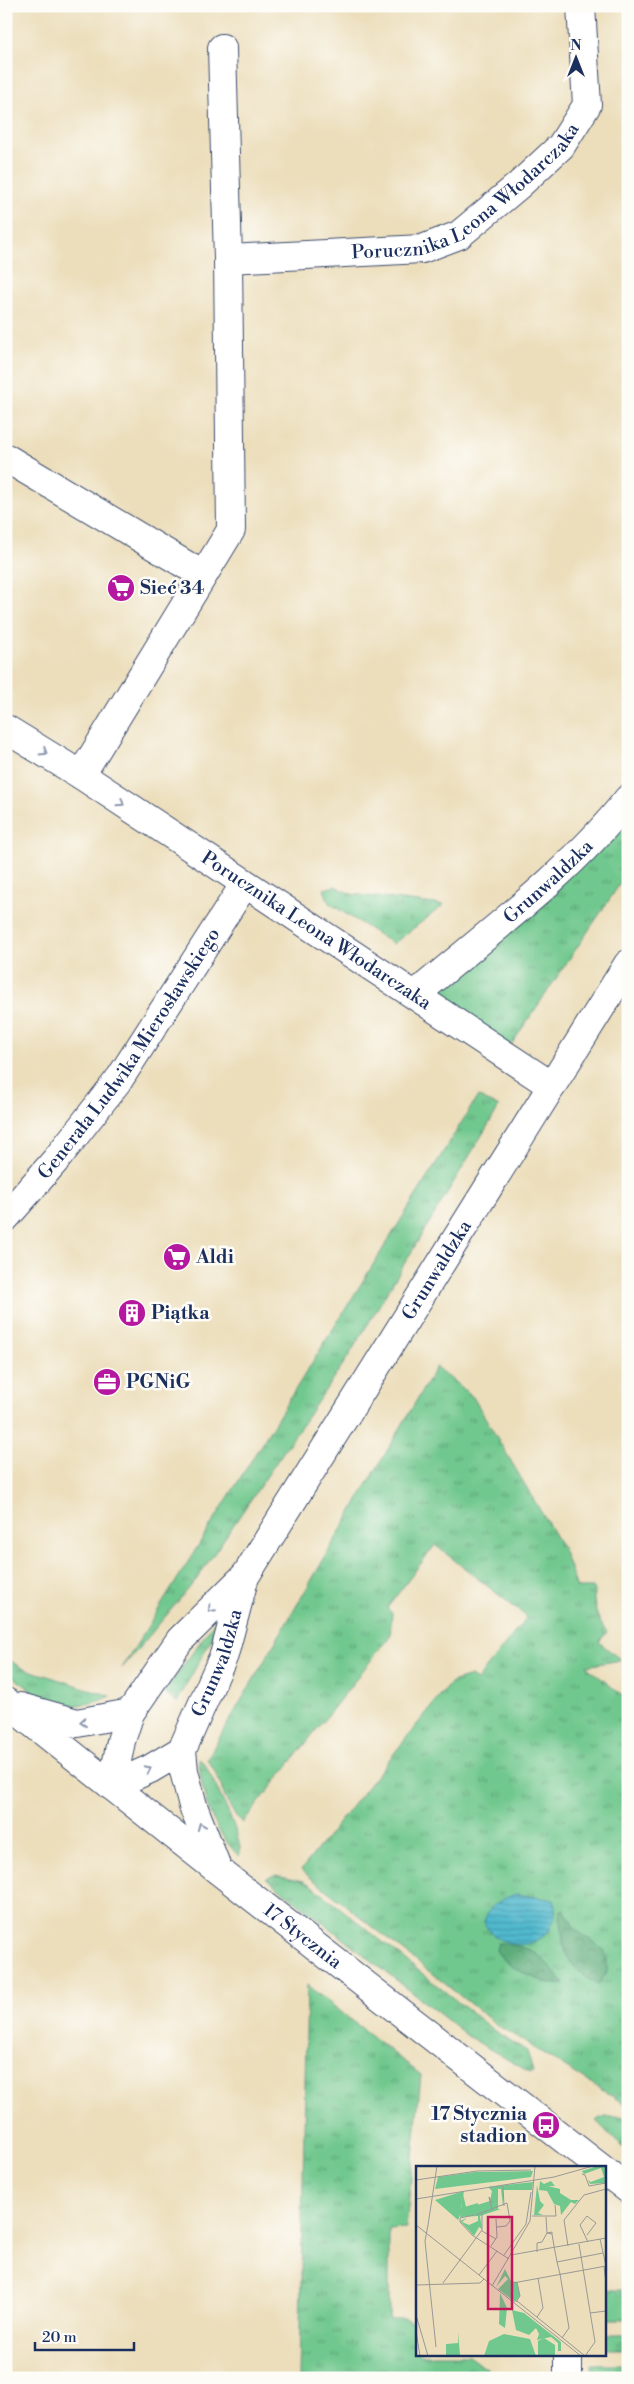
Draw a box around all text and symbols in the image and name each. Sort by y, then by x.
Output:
north arrow [552,32,602,82]
text: N [570,37,582,55]
street label: Porucznika Leona Włodarczaka [351,118,585,265]
supermarket icon: Sieć 34 [106,573,136,603]
place label: Sieć 34 [140,576,205,600]
one-way arrow [38,746,47,756]
one-way arrow [116,797,125,806]
street label: Grunwaldzka [498,834,598,929]
street label: Porucznika Leona Włodarczaka [197,846,436,1015]
street label: Generała Ludwika Mierosławskiego [32,923,225,1184]
street label: Grunwaldzka [396,1215,477,1325]
supermarket icon: Aldi [162,1242,192,1272]
place label: Aldi [195,1245,234,1269]
building icon: Piątka [117,1298,147,1328]
place label: Piątka [151,1301,210,1325]
office icon: PGNiG [92,1367,122,1397]
place label: PGNiG [126,1370,190,1394]
one-way arrow [208,1603,217,1612]
street label: Grunwaldzka [186,1606,248,1721]
one-way arrow [78,1716,86,1727]
one-way arrow [143,1765,152,1776]
one-way arrow [196,1822,207,1831]
street label: 17 Stycznia [259,1898,347,1974]
place label: 17 Stycznia stadion [431,2102,528,2148]
bus stop icon: 17 Stycznia stadion [531,2110,561,2140]
inset map [416,2166,606,2356]
scale bar [35,2319,134,2351]
text: 20 m [42,2328,77,2347]

